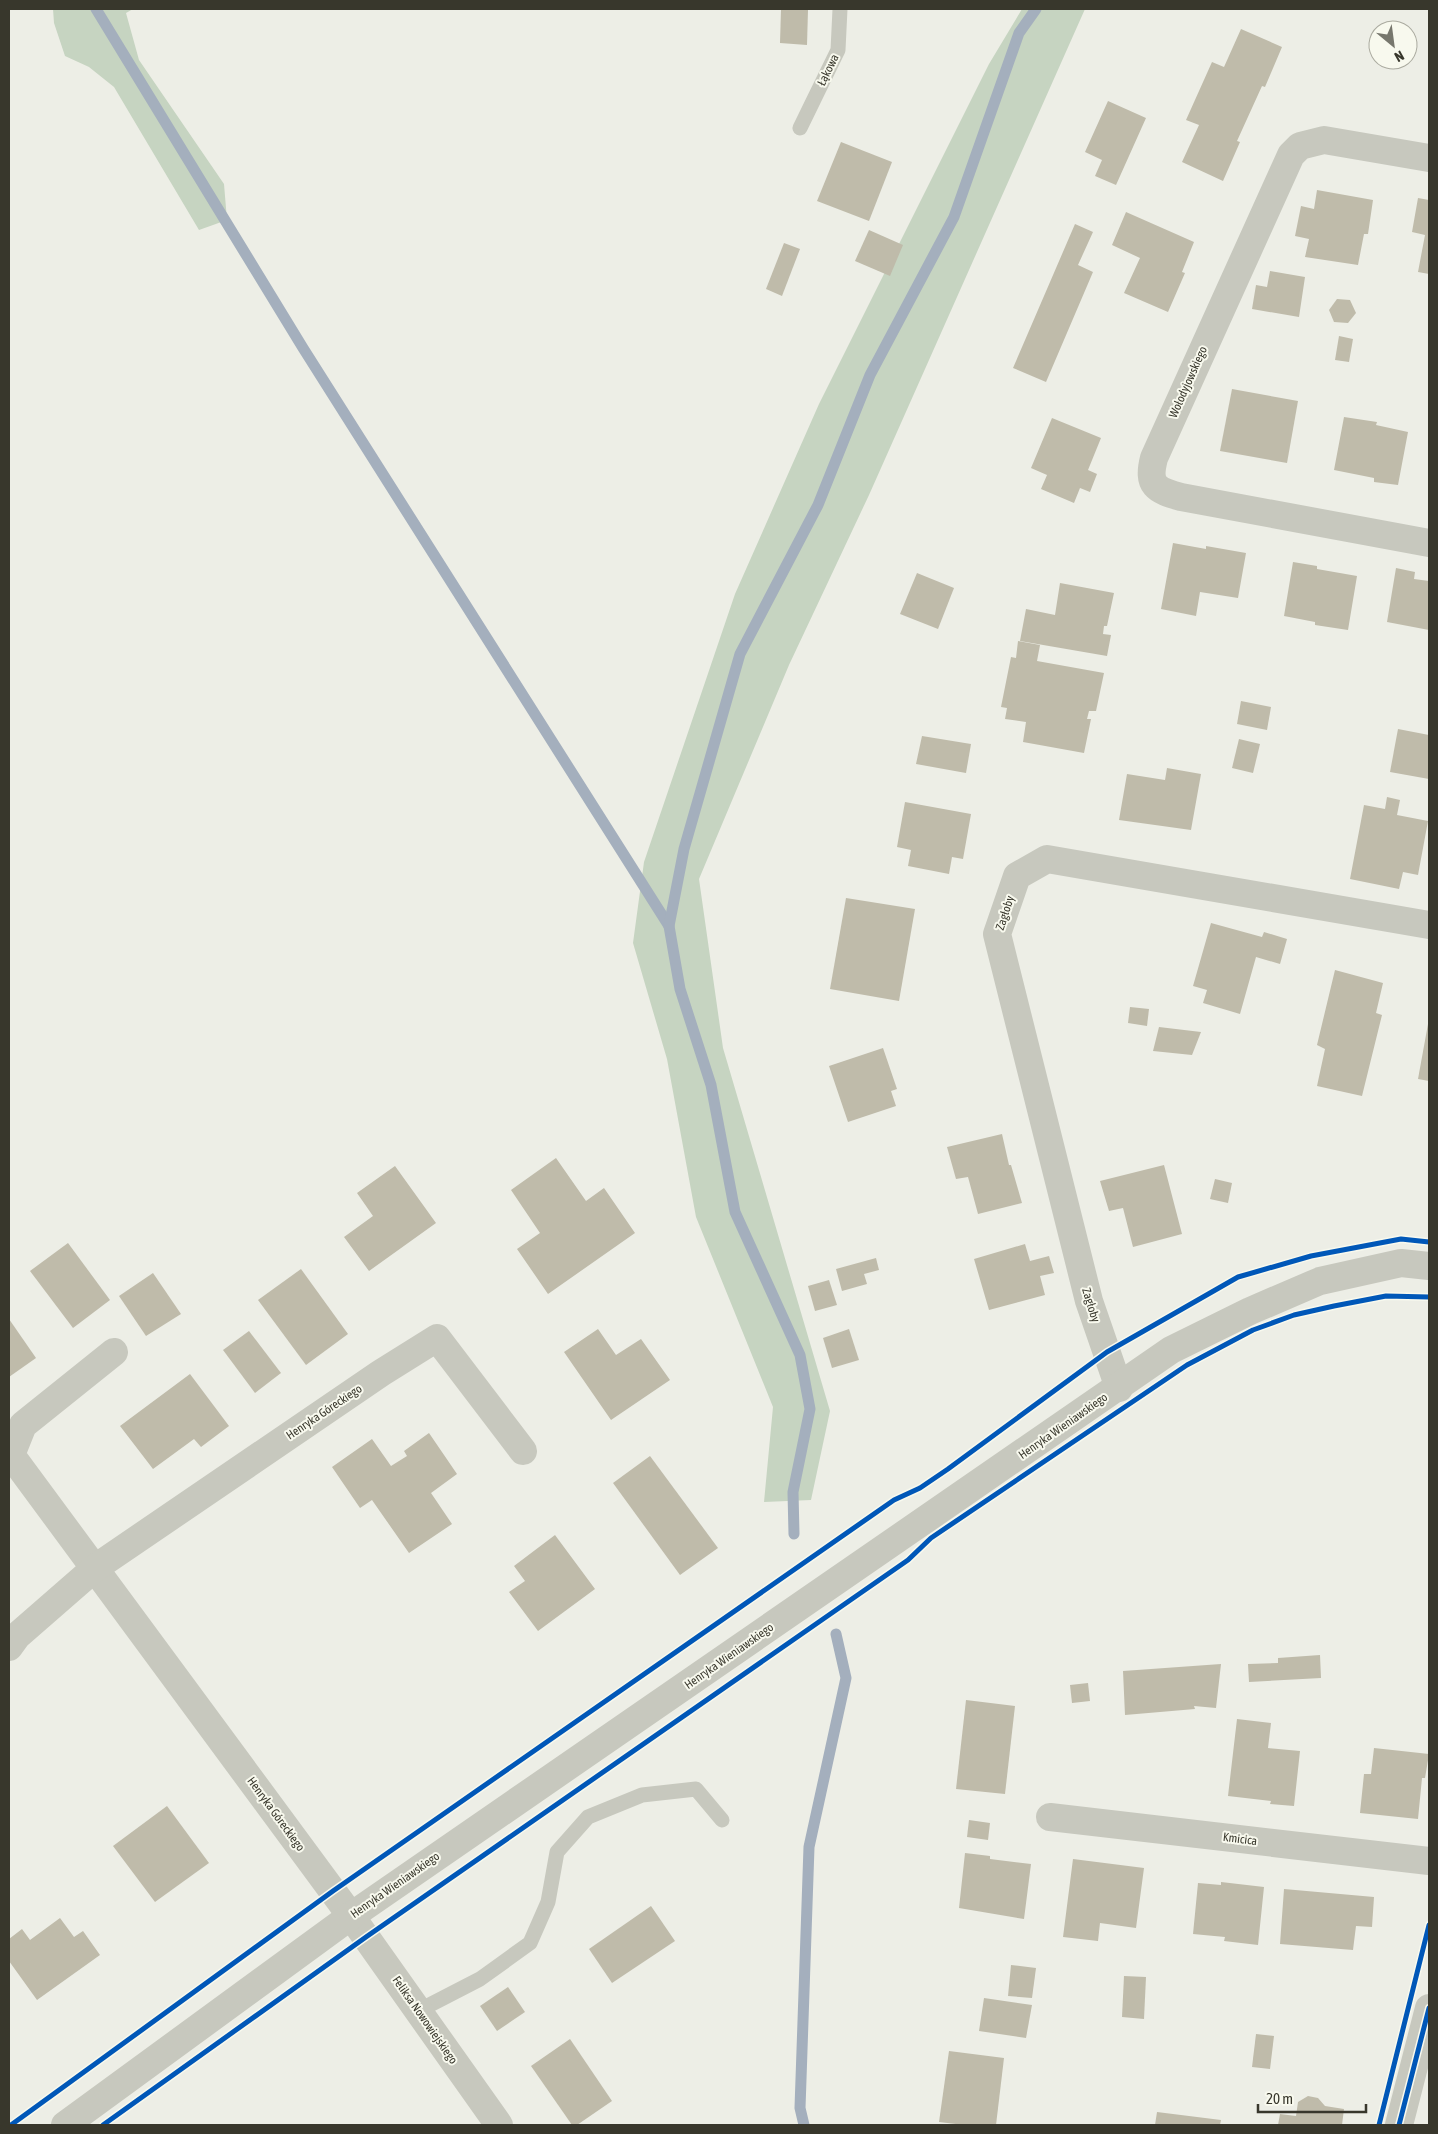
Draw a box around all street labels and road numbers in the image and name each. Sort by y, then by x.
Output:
street label: Łąkowa [814,52,842,88]
street label: Wołodyjowskiego [1166,344,1210,420]
street label: Zagłoby [993,894,1017,932]
street label: Zagłoby [1079,1286,1103,1324]
street label: Henryka Góreckiego [283,1381,365,1442]
street label: Henryka Wieniawskiego [1016,1390,1110,1462]
street label: Henryka Wieniawskiego [682,1620,776,1692]
street label: Henryka Góreckiego [244,1774,308,1854]
street label: Kmicica [1222,1830,1258,1848]
street label: Henryka Wieniawskiego [348,1849,442,1921]
street label: Feliksa Nowowiejskiego [389,1973,461,2067]

